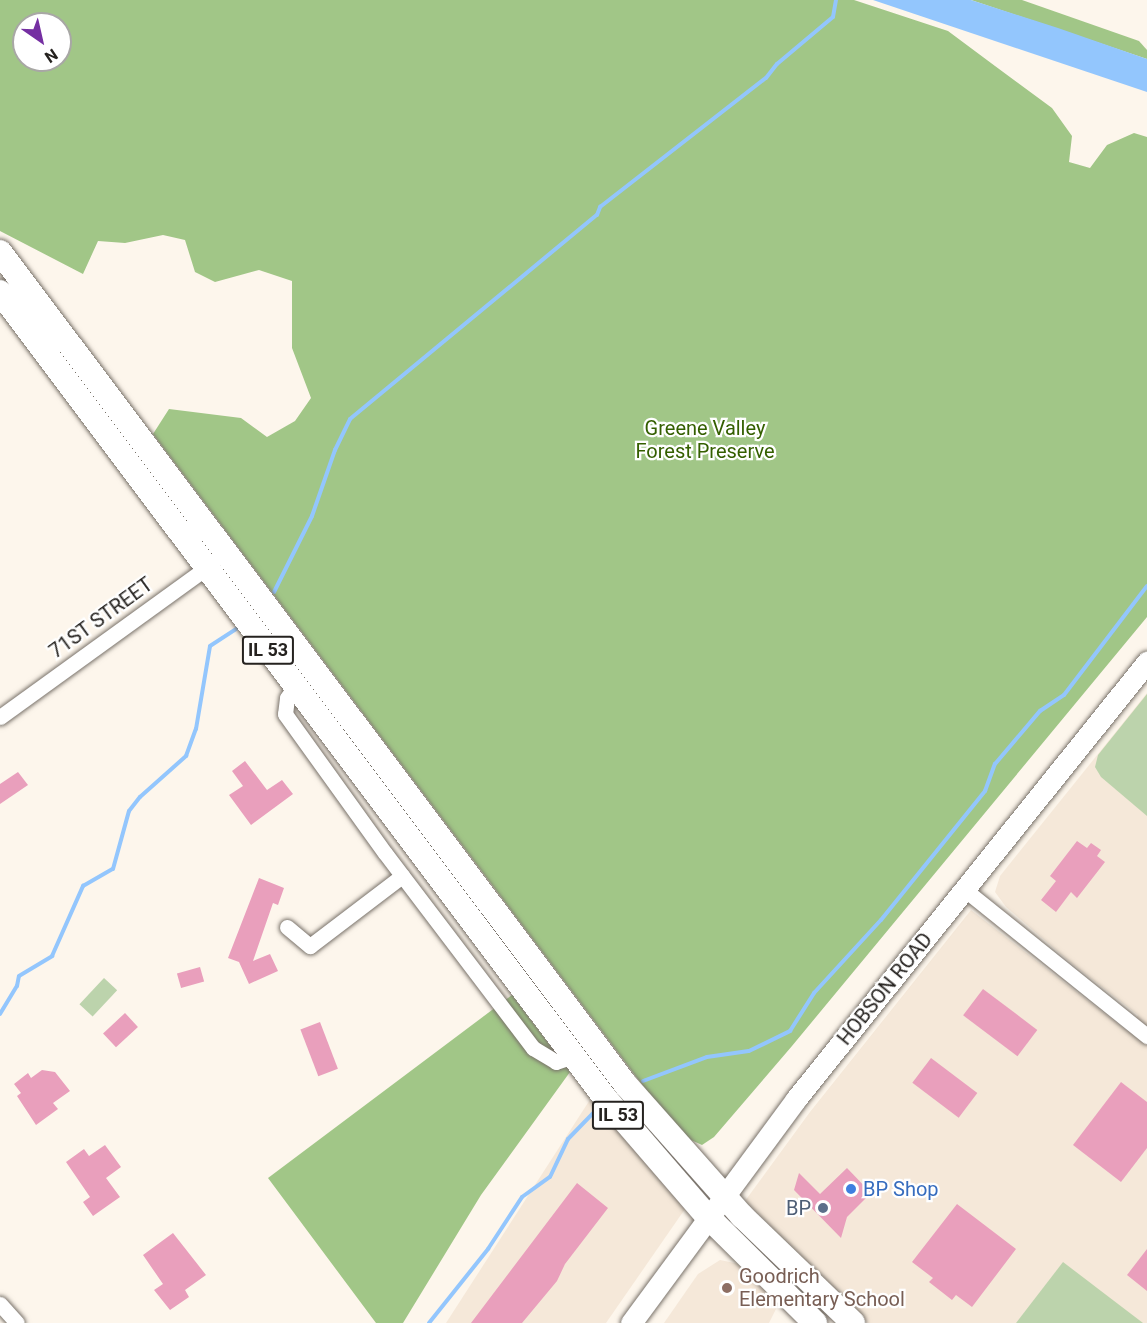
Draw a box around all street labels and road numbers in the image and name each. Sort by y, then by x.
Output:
street label: 71ST STREET [44,572,158,664]
road number: IL 53 [241,635,295,665]
street label: HOBSON ROAD [832,928,938,1050]
road number: IL 53 [591,1100,645,1130]

